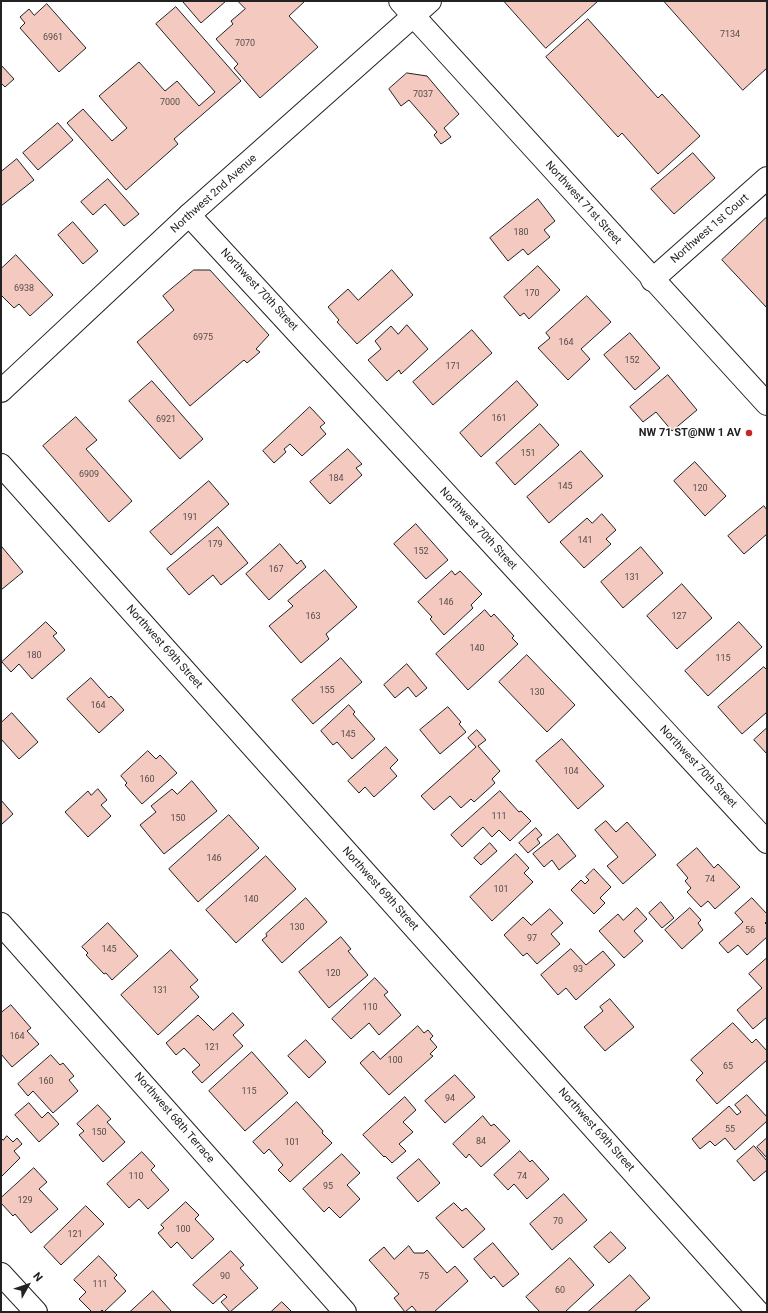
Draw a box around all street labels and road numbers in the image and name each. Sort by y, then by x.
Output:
street label: Northwest 2nd Avenue [168,152,260,236]
street label: Northwest 71st Street [542,159,624,247]
street label: Northwest 1st Court [668,191,752,267]
street label: Northwest 70th Street [217,246,301,334]
street label: Northwest 70th Street [436,485,520,573]
street label: Northwest 69th Street [123,603,205,691]
street label: Northwest 70th Street [656,723,740,811]
street label: Northwest 69th Street [339,845,421,933]
street label: Northwest 68th Terrace [131,1070,217,1166]
street label: Northwest 69th Street [555,1086,637,1174]

